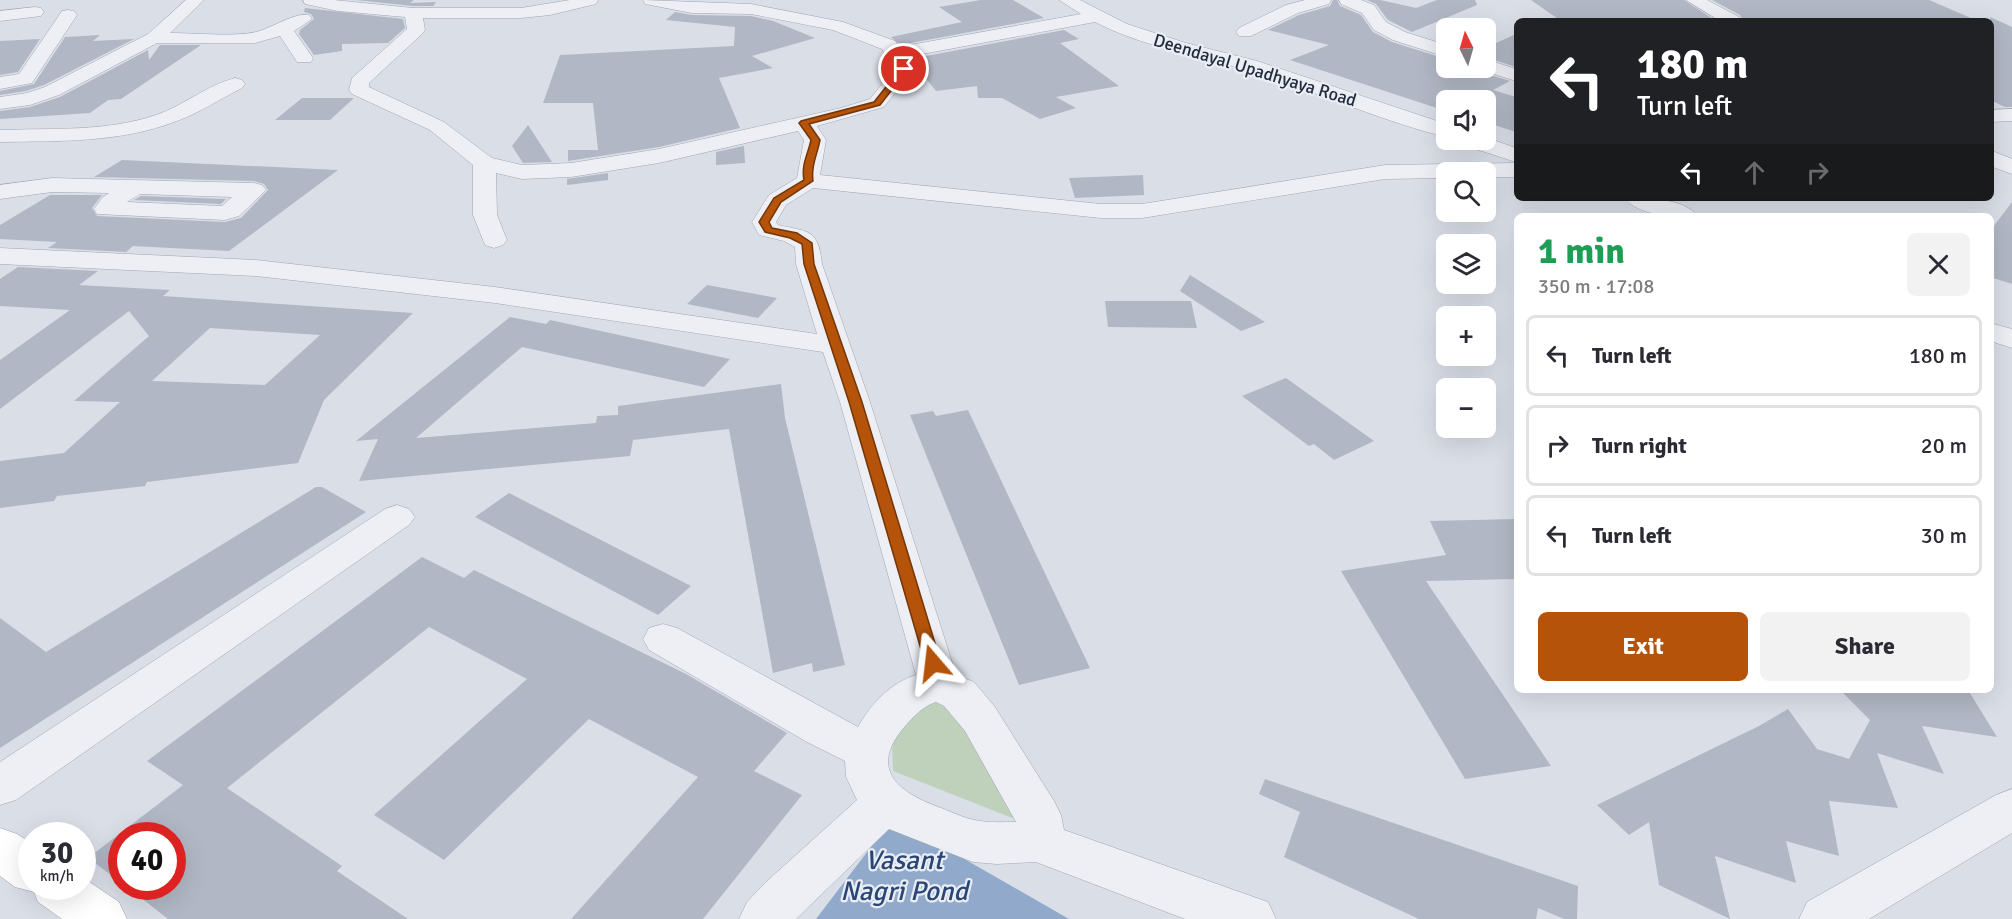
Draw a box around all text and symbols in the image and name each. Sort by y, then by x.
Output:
north arrow [1436,18,1496,78]
map controls [1436,18,1496,438]
street label: Deendayal Upadhyaya Road [1151,29,1359,111]
text: 180 m [1637,39,1748,90]
icon: left [1538,42,1616,120]
pin [878,43,929,94]
icon: arrive [887,52,920,85]
button: sound [1436,90,1496,150]
text: Turn left [1637,90,1732,123]
icon: left [1675,156,1708,189]
icon: ahead [1738,156,1771,189]
icon: right [1801,156,1834,189]
button: search [1436,162,1496,222]
text: 1 min [1538,229,1625,274]
button: close [1907,233,1970,296]
button: layers [1436,234,1496,294]
text: 350 m · 17:08 [1538,274,1654,299]
button: + [1436,306,1496,366]
icon: left [1541,339,1574,372]
text: Turn left [1592,342,1672,369]
text: 180 m [1909,342,1967,369]
button: − [1436,378,1496,438]
icon: right [1541,429,1574,462]
text: Turn right [1592,432,1687,459]
text: 20 m [1921,432,1967,459]
icon: left [1541,519,1574,552]
text: Turn left [1592,522,1672,549]
text: 30 m [1921,522,1967,549]
button: Exit [1538,612,1748,681]
button: Share [1760,612,1970,681]
position arrow [901,631,965,695]
speed limit sign: 40 [108,822,186,900]
text: 30 [41,835,73,872]
water label: Vasant Nagri Pond [840,844,970,908]
text: km/h [40,867,74,885]

